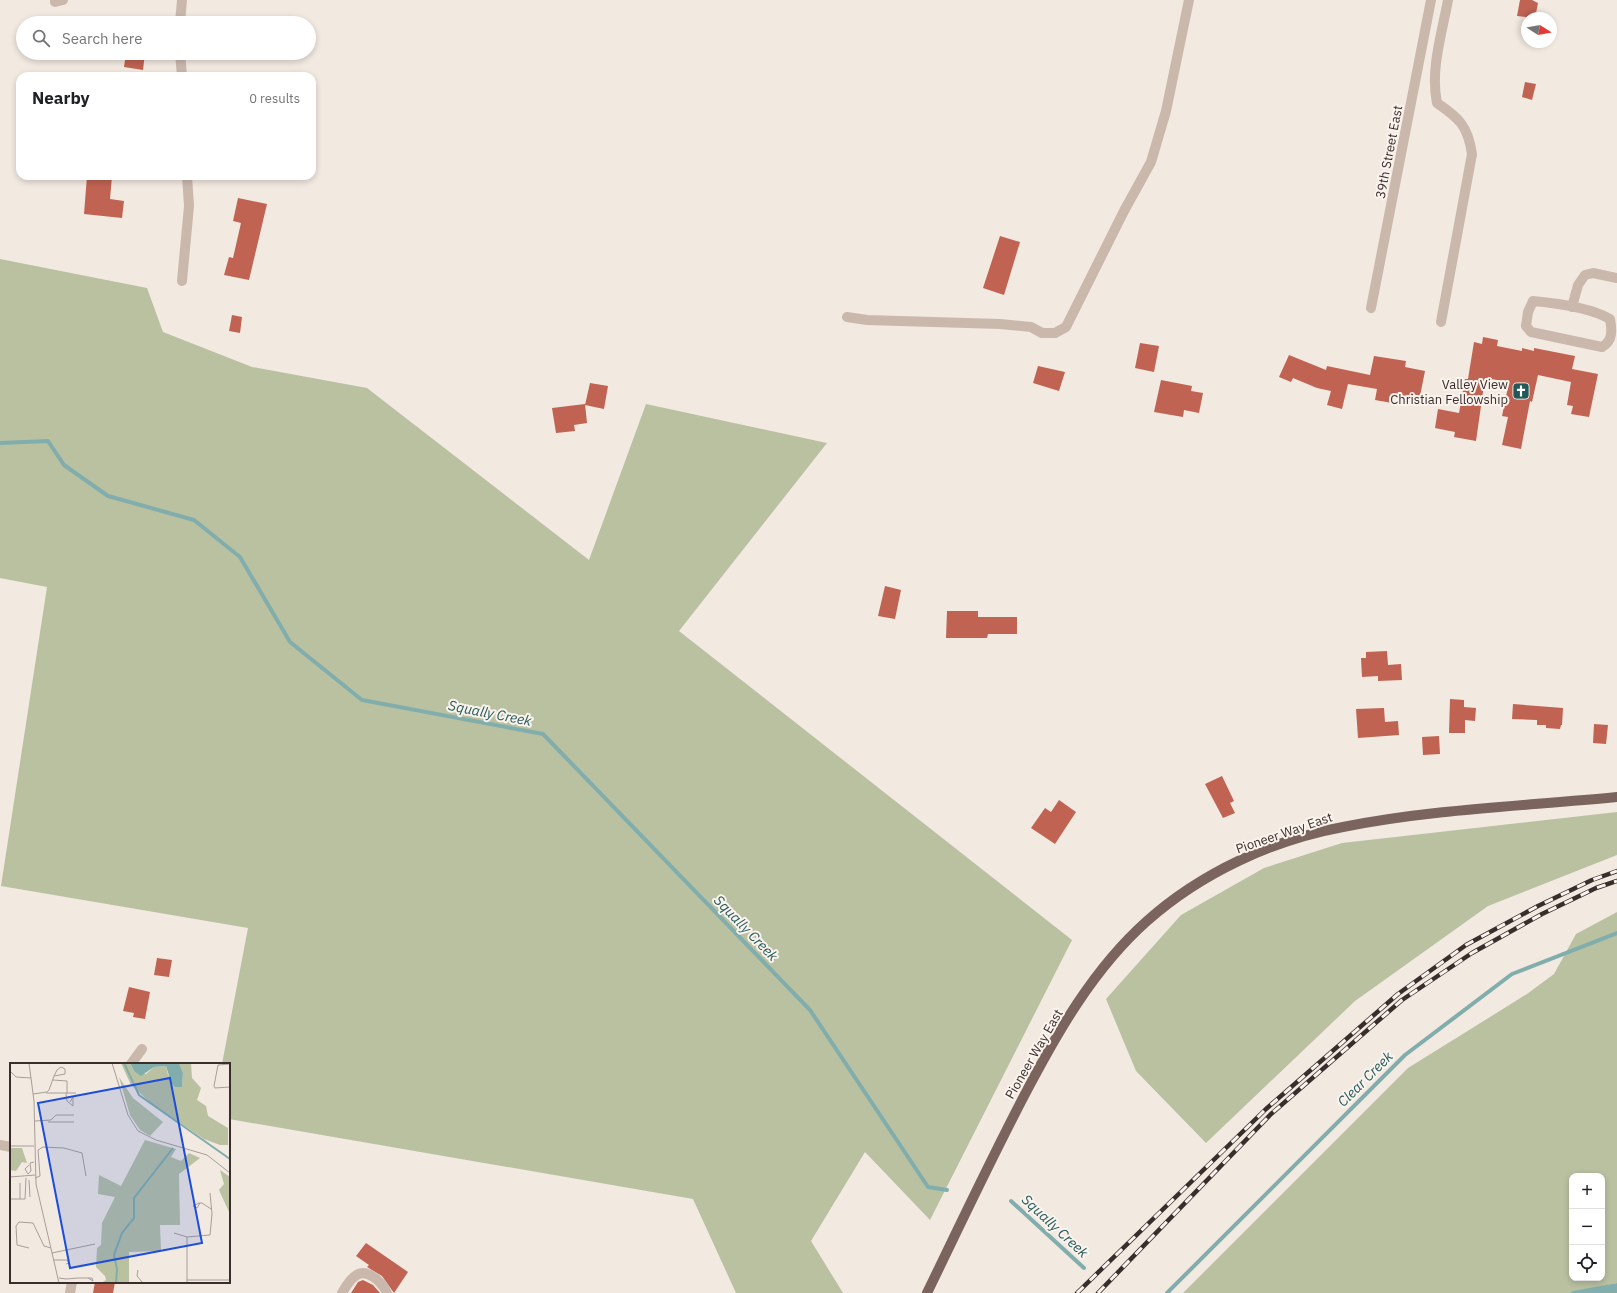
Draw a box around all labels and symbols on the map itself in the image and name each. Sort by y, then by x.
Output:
north arrow [1521,12,1557,48]
street label: 39th Street East [1372,104,1406,200]
place label: Valley View Christian Fellowship [1390,376,1508,408]
church icon: Valley View Christian Fellowship [1511,381,1531,401]
water label: Squally Creek [447,696,534,730]
street label: Pioneer Way East [1233,809,1335,857]
water label: Squally Creek [710,891,782,965]
street label: Pioneer Way East [1001,1006,1067,1102]
water label: Clear Creek [1334,1047,1397,1110]
inset map [10,1063,230,1283]
water label: Squally Creek [1018,1191,1093,1262]

